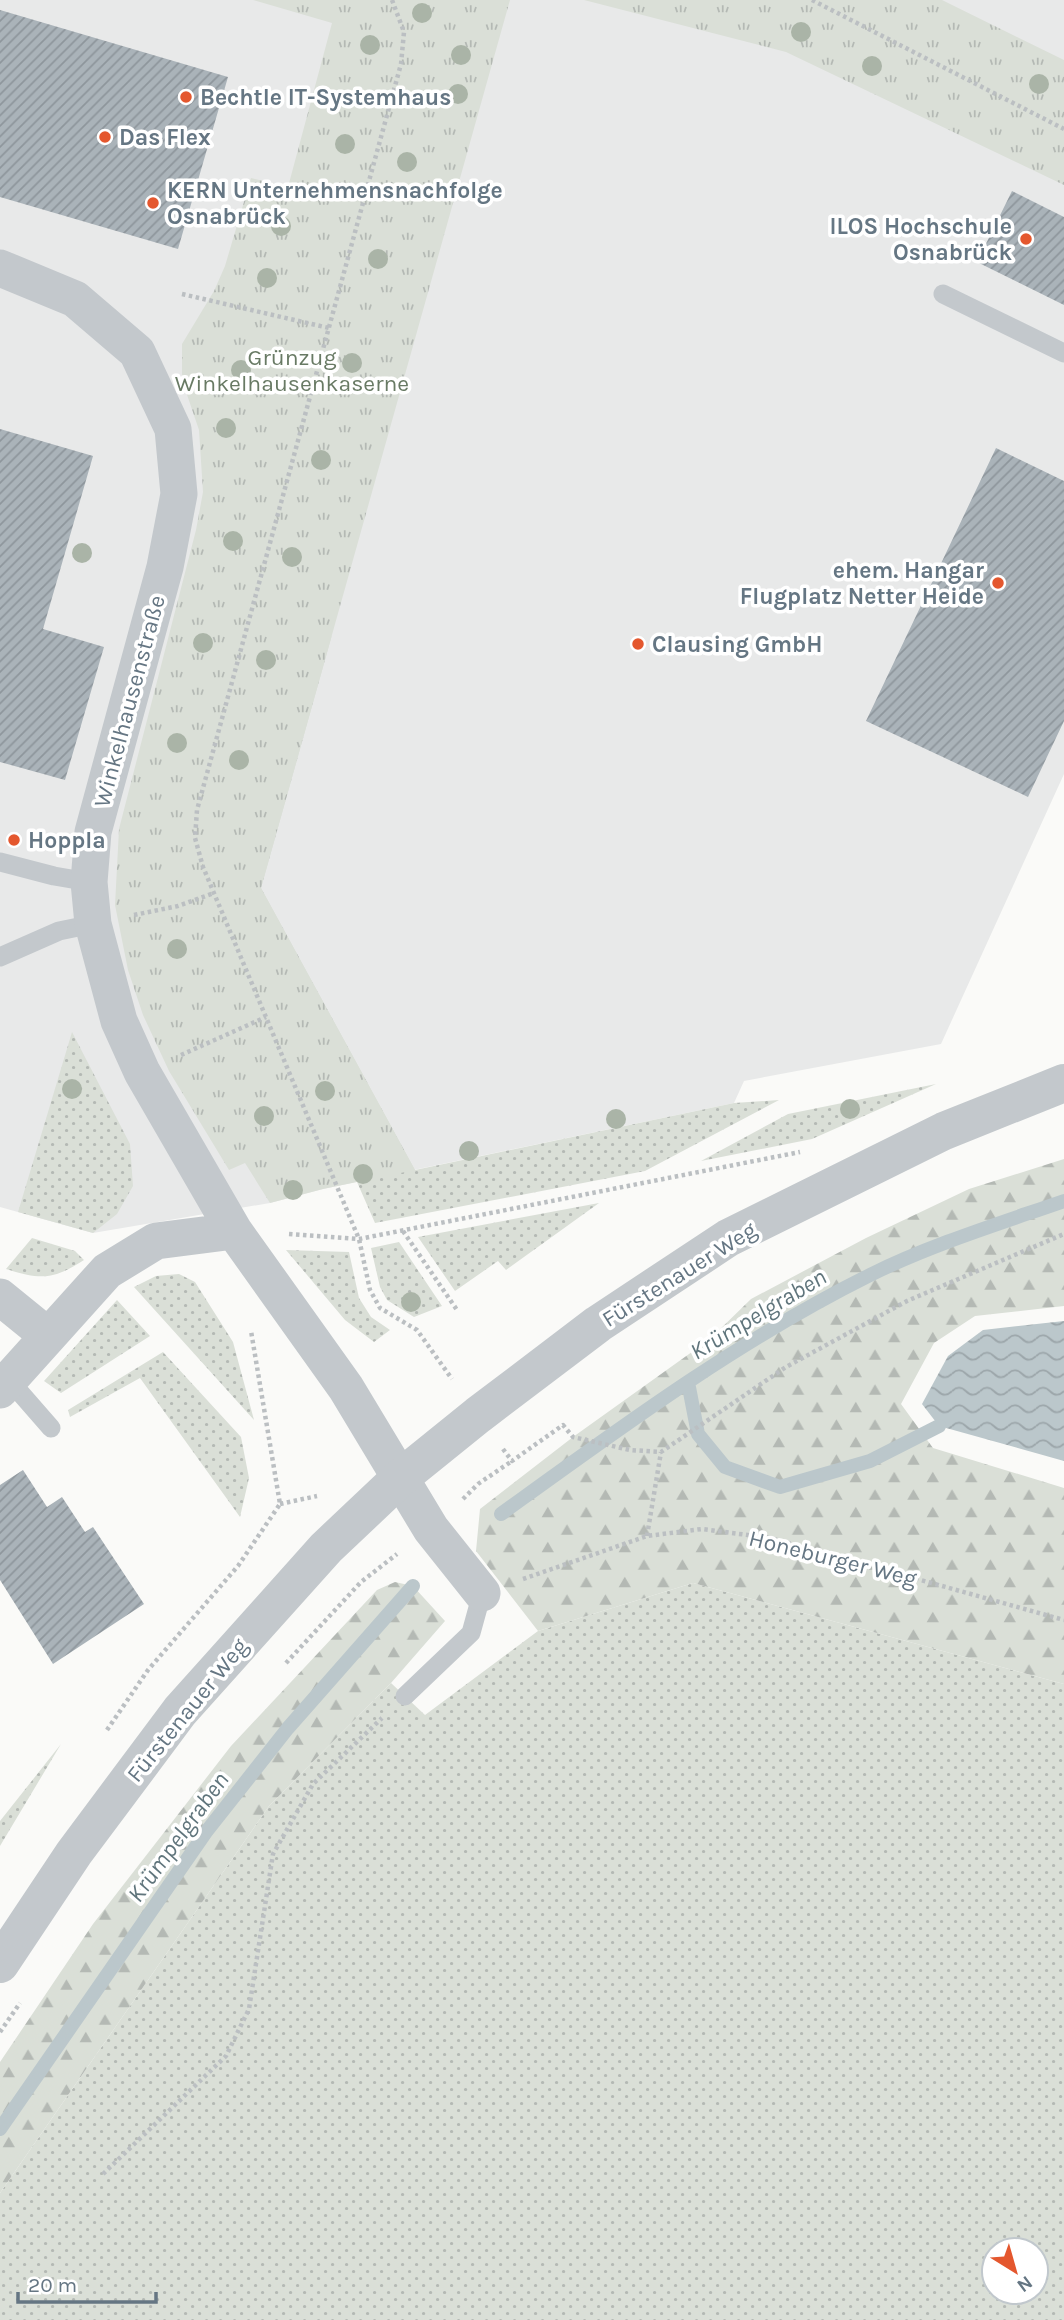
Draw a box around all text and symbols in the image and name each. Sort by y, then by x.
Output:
place label: Bechtle IT-Systemhaus [200,84,451,111]
marker: Bechtle IT-Systemhaus [178,89,194,105]
place label: Das Flex [119,124,211,151]
marker: Das Flex [97,129,113,145]
place label: KERN Unternehmensnachfolge Osnabrück [167,177,503,230]
marker: KERN Unternehmensnachfolge Osnabrück [145,195,161,211]
place label: ILOS Hochschule Osnabrück [829,213,1012,266]
marker: ILOS Hochschule Osnabrück [1018,231,1034,247]
park label: Grünzug Winkelhausenkaserne [175,344,409,397]
place label: ehem. Hangar Flugplatz Netter Heide [740,557,984,610]
marker: ehem. Hangar Flugplatz Netter Heide [990,575,1006,591]
street label: Winkelhausenstraße [88,592,171,810]
place label: Clausing GmbH [652,631,822,658]
marker: Clausing GmbH [630,636,646,652]
place label: Hoppla [28,827,106,854]
marker: Hoppla [6,832,22,848]
street label: Fürstenauer Weg [597,1216,761,1333]
water label: Krümpelgraben [685,1262,831,1366]
street label: Honeburger Weg [746,1525,920,1592]
street label: Fürstenauer Weg [121,1633,254,1788]
water label: Krümpelgraben [121,1767,235,1907]
north arrow [980,2236,1050,2306]
scale bar [18,2260,156,2304]
text: N [1013,2271,1037,2297]
text: 20 m [28,2273,77,2297]

